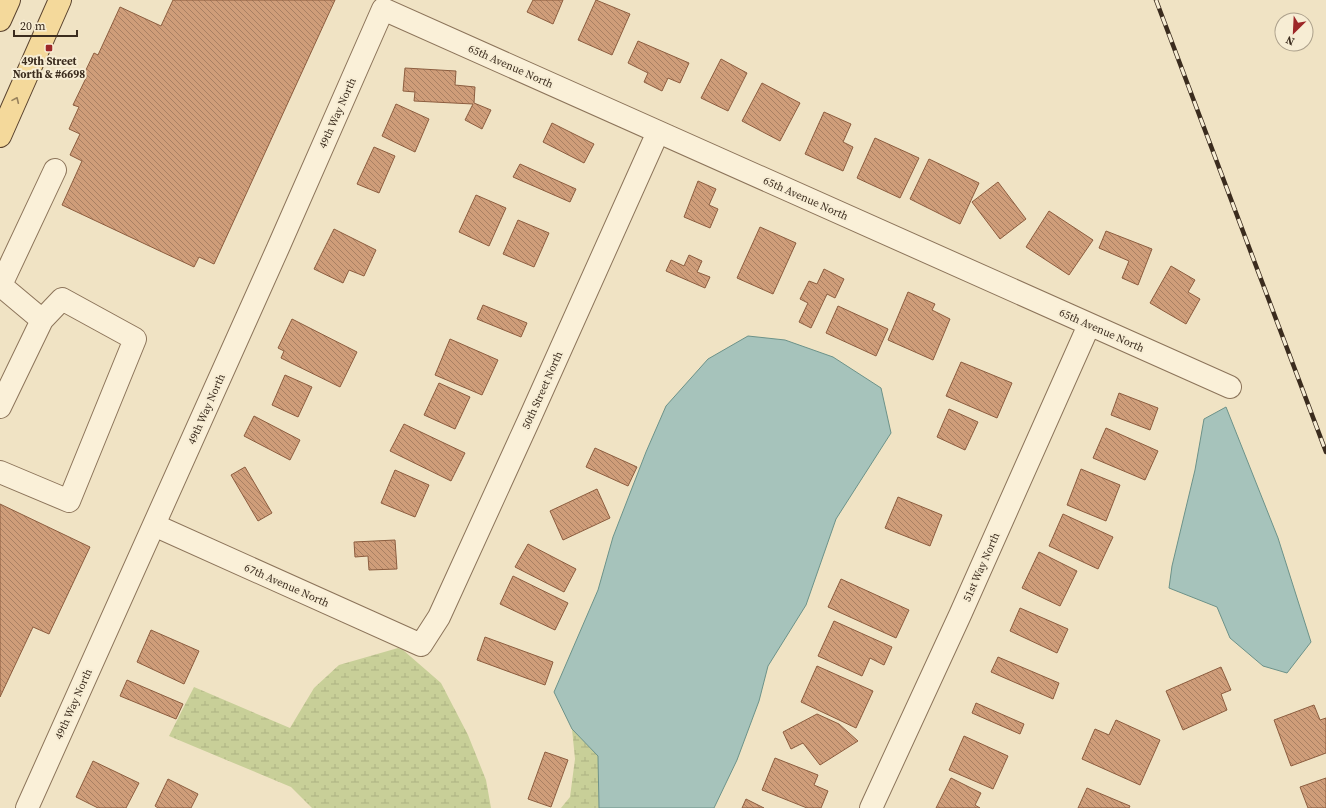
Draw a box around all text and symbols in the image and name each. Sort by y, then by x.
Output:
scale bar [14,12,77,38]
north arrow [1274,12,1314,52]
text: 20 m [20,18,46,34]
text: N [1283,32,1297,49]
street label: 65th Avenue North [466,41,556,92]
marker: 49th Street North & #6698 [44,43,54,53]
place label: 49th Street North & #6698 [13,54,85,82]
street label: 49th Way North [315,75,360,151]
one-way arrow [11,97,19,104]
street label: 65th Avenue North [761,173,851,224]
street label: 65th Avenue North [1057,305,1147,356]
street label: 50th Street North [519,349,567,432]
street label: 49th Way North [184,371,229,447]
street label: 51st Way North [960,530,1004,604]
street label: 67th Avenue North [242,560,332,611]
street label: 49th Way North [51,666,96,742]

